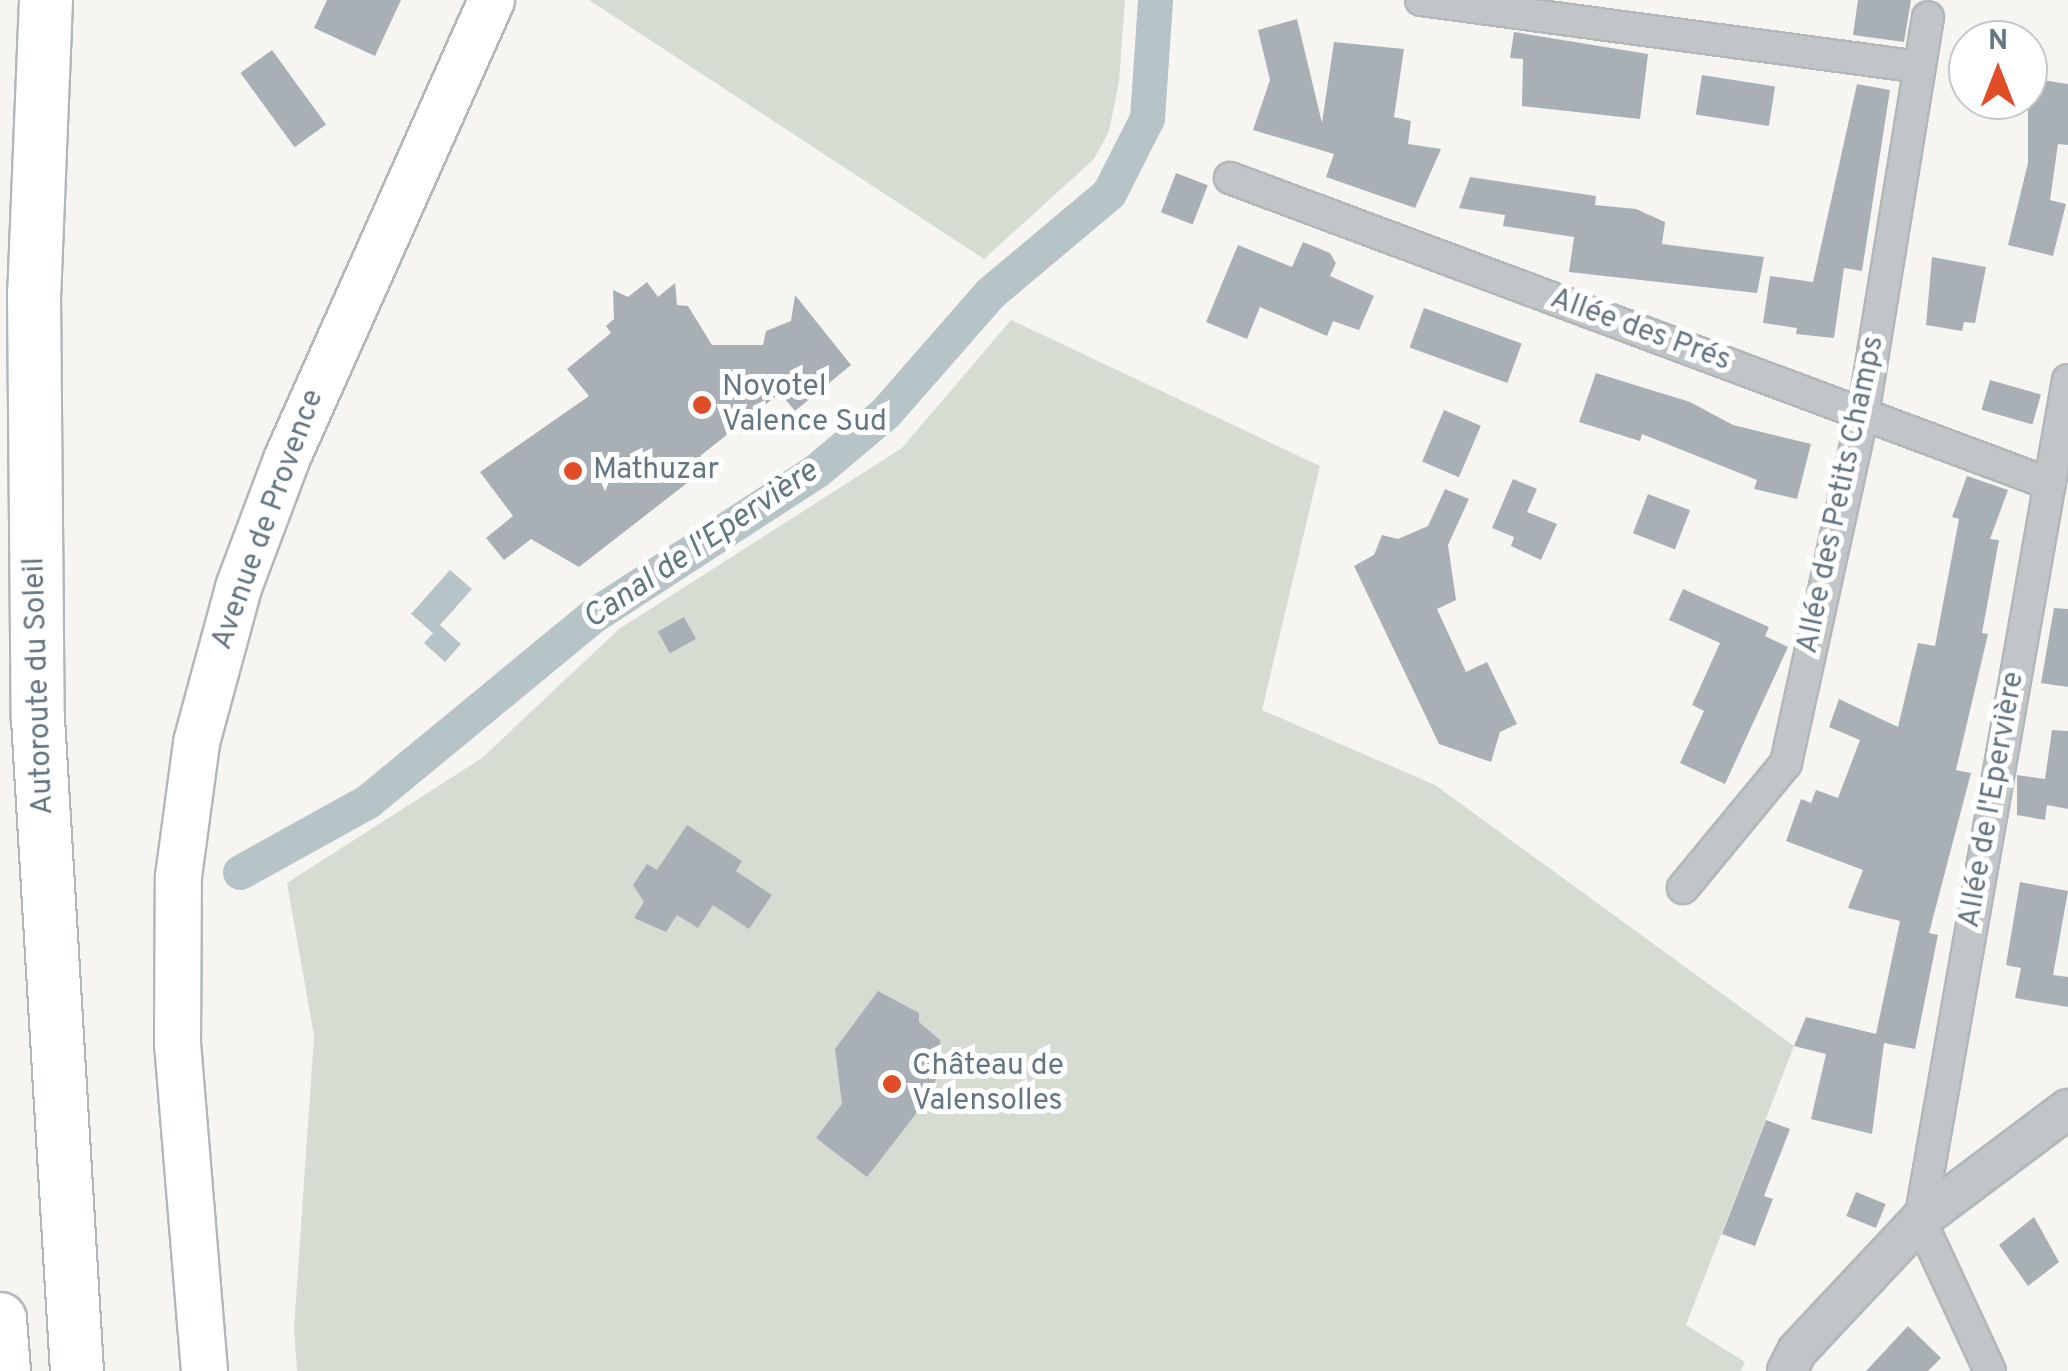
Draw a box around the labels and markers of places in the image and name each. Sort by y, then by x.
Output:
place label: Novotel Valence Sud [722,370,887,440]
marker: Novotel Valence Sud [691,394,713,416]
place label: Mathuzar [593,453,719,489]
marker: Mathuzar [562,460,584,482]
place label: Château de Valensolles [912,1049,1064,1120]
marker: Château de Valensolles [881,1073,903,1095]

